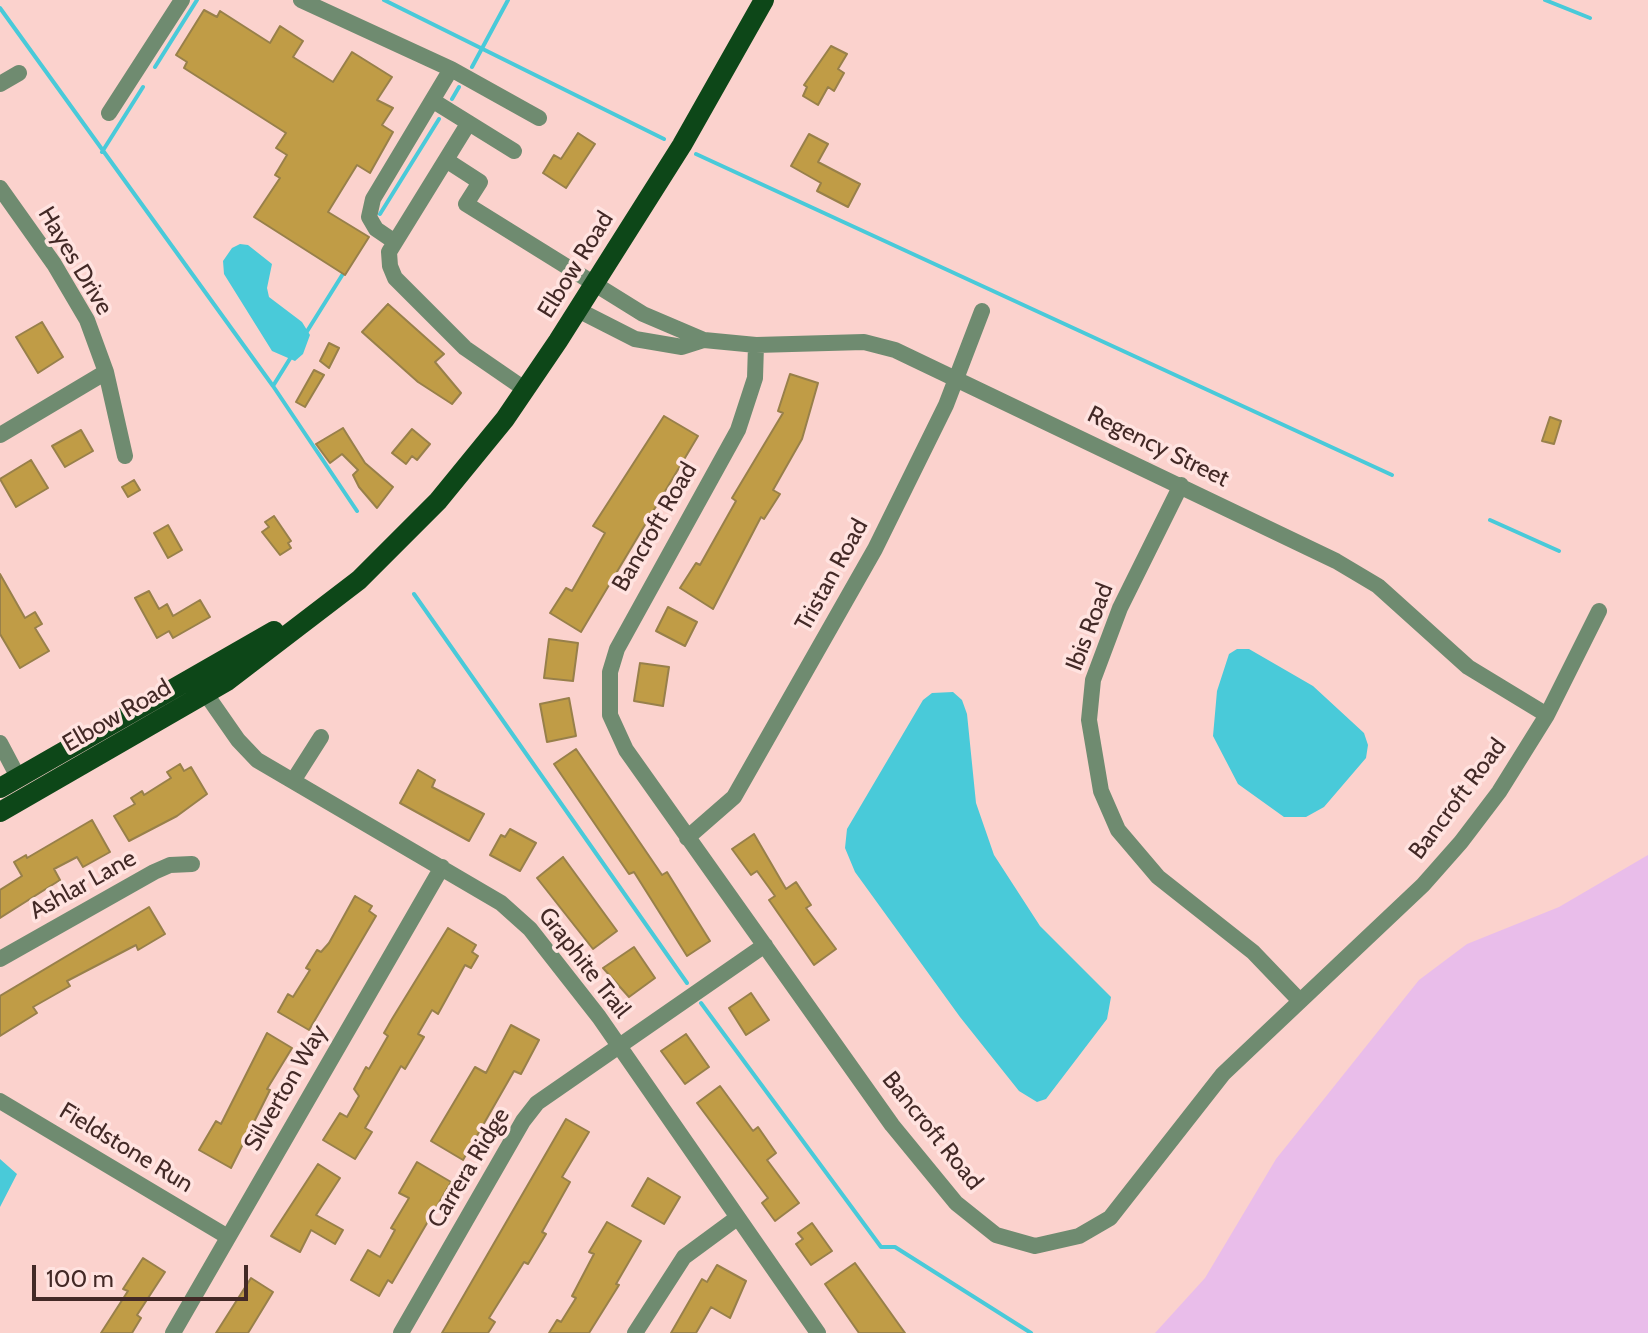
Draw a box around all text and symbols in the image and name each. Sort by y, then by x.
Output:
street label: Hayes Drive [31,202,119,320]
street label: Elbow Road [532,206,620,324]
street label: Regency Street [1082,400,1234,494]
street label: Bancroft Road [607,457,703,597]
street label: Tristan Road [789,514,875,636]
street label: Ibis Road [1060,579,1120,675]
street label: Elbow Road [58,673,176,759]
street label: Bancroft Road [1403,733,1513,865]
street label: Ashlar Lane [25,844,141,926]
street label: Graphite Trail [532,902,636,1024]
street label: Silverton Way [238,1020,334,1156]
street label: Bancroft Road [875,1066,989,1196]
street label: Fieldstone Run [54,1097,198,1199]
street label: Carrera Ridge [422,1103,516,1233]
scale bar [36,1249,252,1299]
text: 100 m [46,1264,114,1293]

